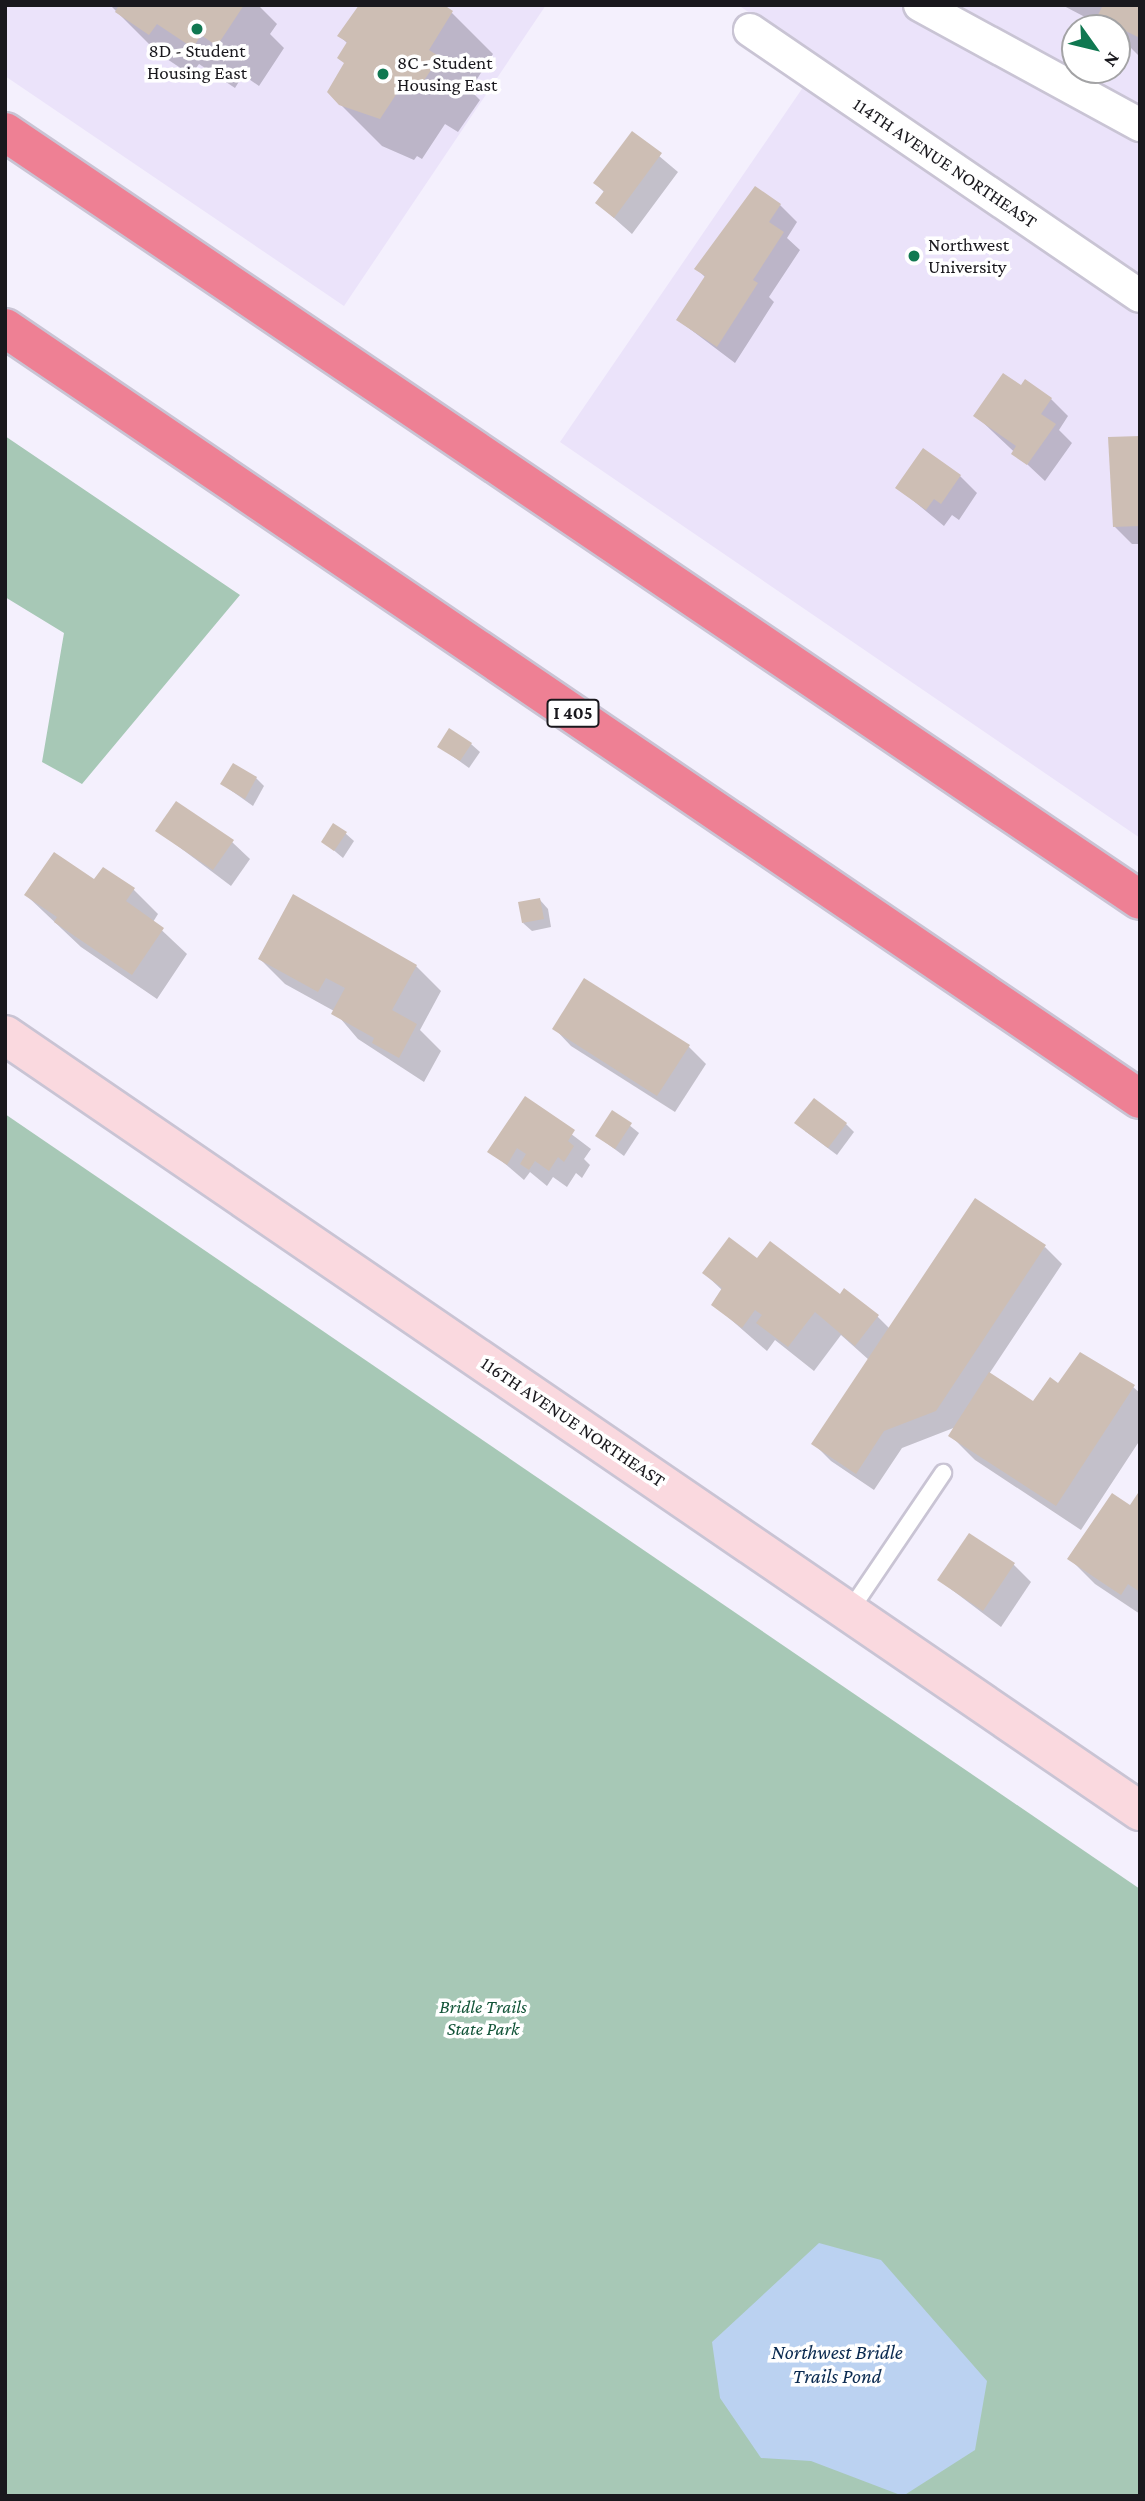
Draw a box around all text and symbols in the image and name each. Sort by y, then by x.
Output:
north arrow [1061,14,1131,84]
marker: 8D - Student Housing East [189,21,205,37]
place label: 8D - Student Housing East [147,40,247,84]
text: N [1100,49,1124,71]
place label: 8C - Student Housing East [397,52,497,96]
marker: 8C - Student Housing East [375,66,391,82]
street label: 114TH AVENUE NORTHEAST [849,93,1041,233]
place label: Northwest University [928,234,1009,278]
marker: Northwest University [906,248,922,264]
road number: I 405 [545,698,601,728]
street label: 116TH AVENUE NORTHEAST [477,1352,669,1492]
park label: Bridle Trails State Park [439,1996,527,2040]
water label: Northwest Bridle Trails Pond [771,2339,903,2389]

